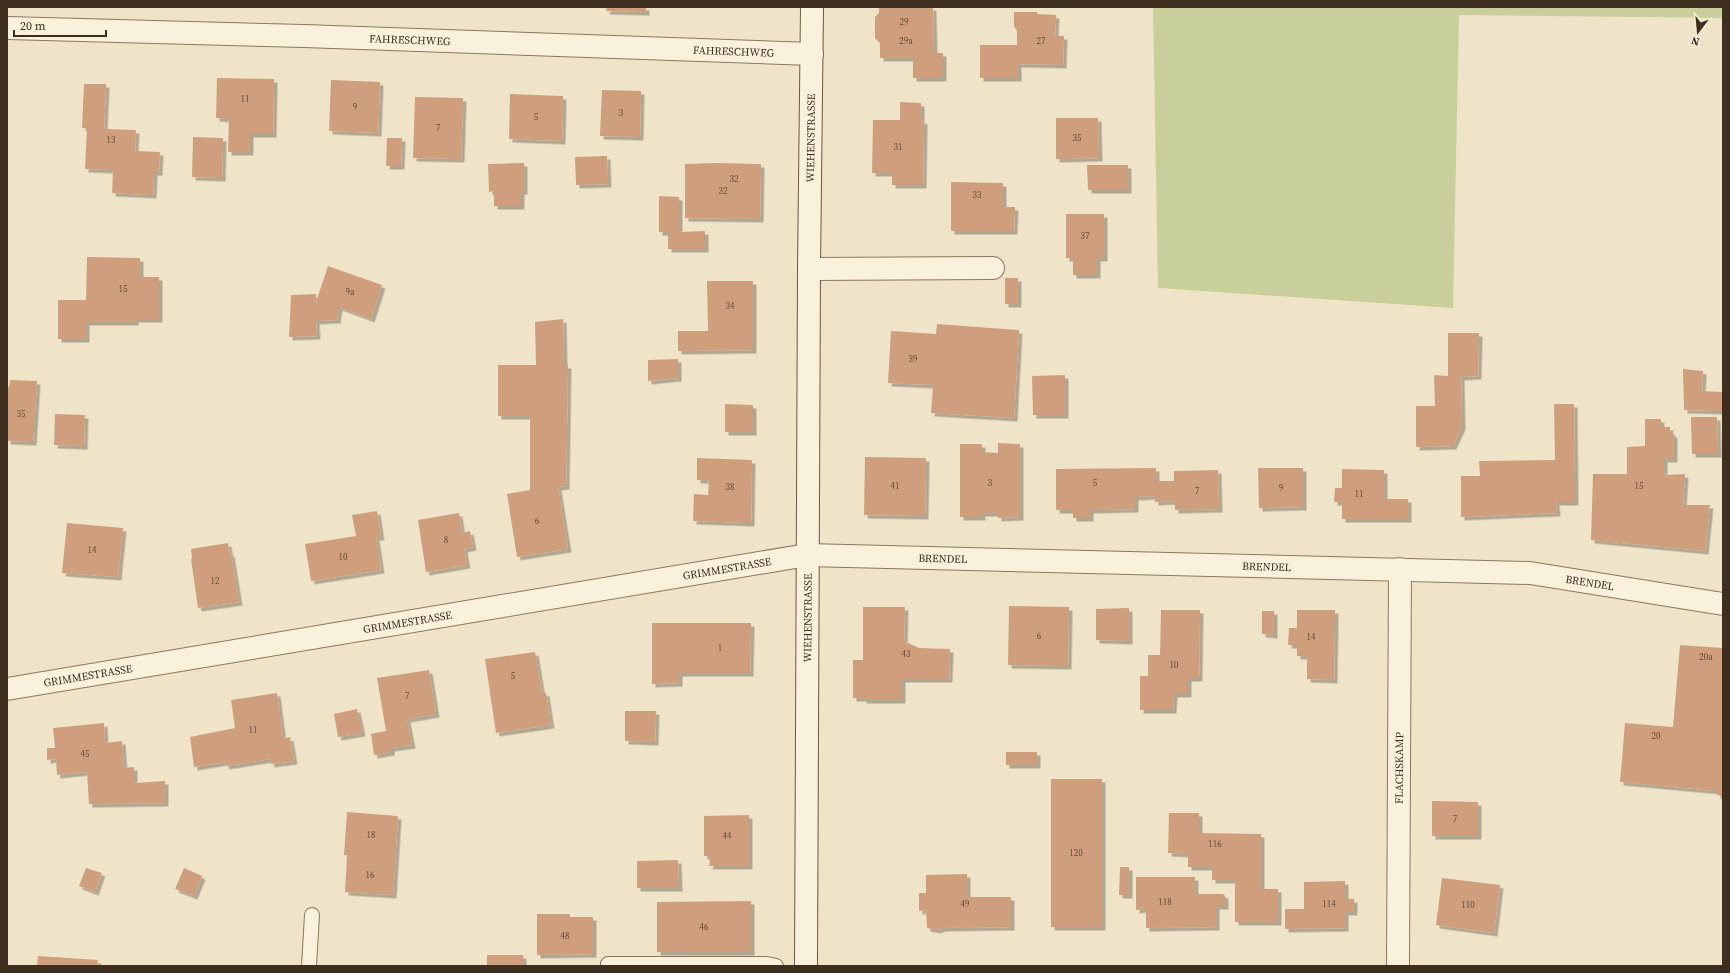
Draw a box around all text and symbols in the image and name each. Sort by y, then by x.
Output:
scale bar [14,12,106,38]
north arrow [1678,12,1718,52]
house number: 29 [899,16,909,28]
text: 20 m [20,18,46,34]
street label: FAHRESCHWEG [369,31,451,49]
text: N [1689,33,1701,49]
house number: 29a [899,35,913,47]
house number: 27 [1036,35,1046,47]
street label: FAHRESCHWEG [693,42,775,60]
house number: 11 [240,93,250,105]
street label: WIEHENSTRASSE [802,93,819,183]
house number: 9 [353,101,358,113]
house number: 3 [619,107,624,119]
house number: 5 [534,111,539,123]
house number: 7 [436,122,441,134]
house number: 35 [1072,132,1082,144]
house number: 13 [106,134,116,146]
house number: 31 [893,141,903,153]
house number: 32 [729,173,739,185]
house number: 32 [718,185,728,197]
house number: 33 [972,189,982,201]
house number: 37 [1080,230,1090,242]
house number: 15 [118,283,128,295]
house number: 9a [345,286,355,298]
house number: 34 [725,300,735,312]
house number: 39 [908,353,918,365]
house number: 35 [16,408,26,420]
house number: 3 [988,477,993,489]
house number: 5 [1093,477,1098,489]
house number: 41 [890,480,900,492]
house number: 15 [1634,480,1644,492]
house number: 38 [725,481,735,493]
house number: 9 [1279,482,1284,494]
house number: 7 [1195,485,1200,497]
house number: 11 [1354,488,1364,500]
house number: 6 [535,515,540,527]
house number: 8 [444,534,449,546]
house number: 14 [87,544,97,556]
street label: BRENDEL [918,550,968,567]
house number: 10 [338,551,348,563]
street label: GRIMMESTRASSE [682,554,773,583]
street label: BRENDEL [1242,558,1292,575]
street label: BRENDEL [1564,571,1616,594]
street label: WIEHENSTRASSE [800,573,815,663]
house number: 12 [210,575,220,587]
street label: GRIMMESTRASSE [362,607,453,637]
house number: 6 [1037,630,1042,642]
house number: 14 [1306,631,1316,643]
house number: 1 [718,642,722,654]
house number: 43 [901,648,911,660]
house number: 20a [1699,651,1713,663]
house number: 10 [1169,659,1179,671]
street label: GRIMMESTRASSE [42,661,134,690]
house number: 5 [511,670,516,682]
house number: 7 [405,690,410,702]
house number: 11 [248,724,258,736]
house number: 20 [1651,730,1661,742]
street label: FLACHSKAMP [1391,731,1407,804]
house number: 45 [80,748,90,760]
house number: 7 [1453,813,1458,825]
house number: 18 [366,829,376,841]
house number: 44 [722,830,732,842]
house number: 116 [1208,838,1222,850]
house number: 120 [1069,847,1083,859]
house number: 16 [365,869,375,881]
house number: 118 [1158,896,1172,908]
house number: 49 [960,898,970,910]
house number: 114 [1322,898,1336,910]
house number: 110 [1461,899,1475,911]
house number: 46 [699,921,709,933]
house number: 48 [560,930,570,942]

